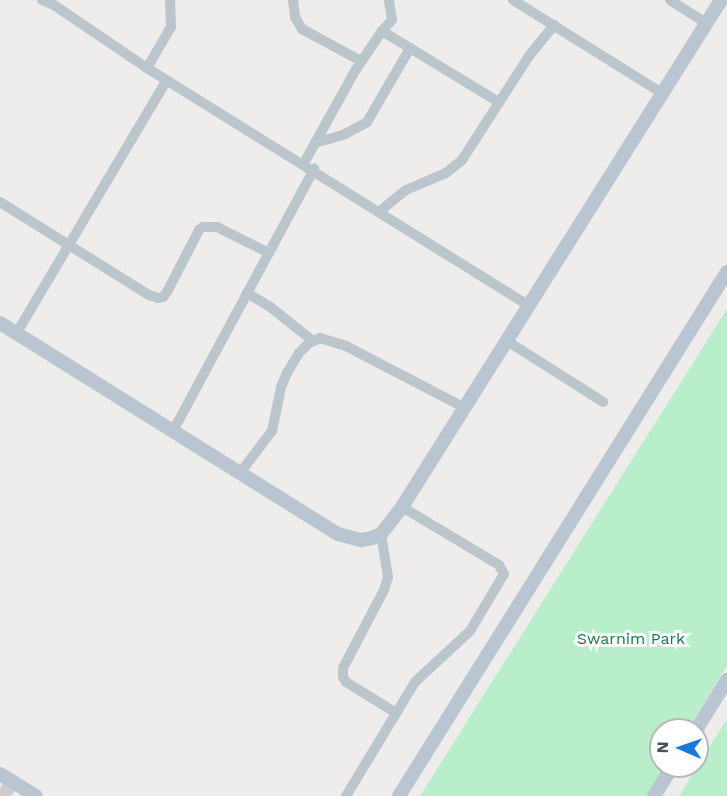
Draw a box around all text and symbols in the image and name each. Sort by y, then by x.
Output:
park label: Swarnim Park [577,629,685,649]
north arrow [649,718,709,778]
text: N [653,741,672,754]

